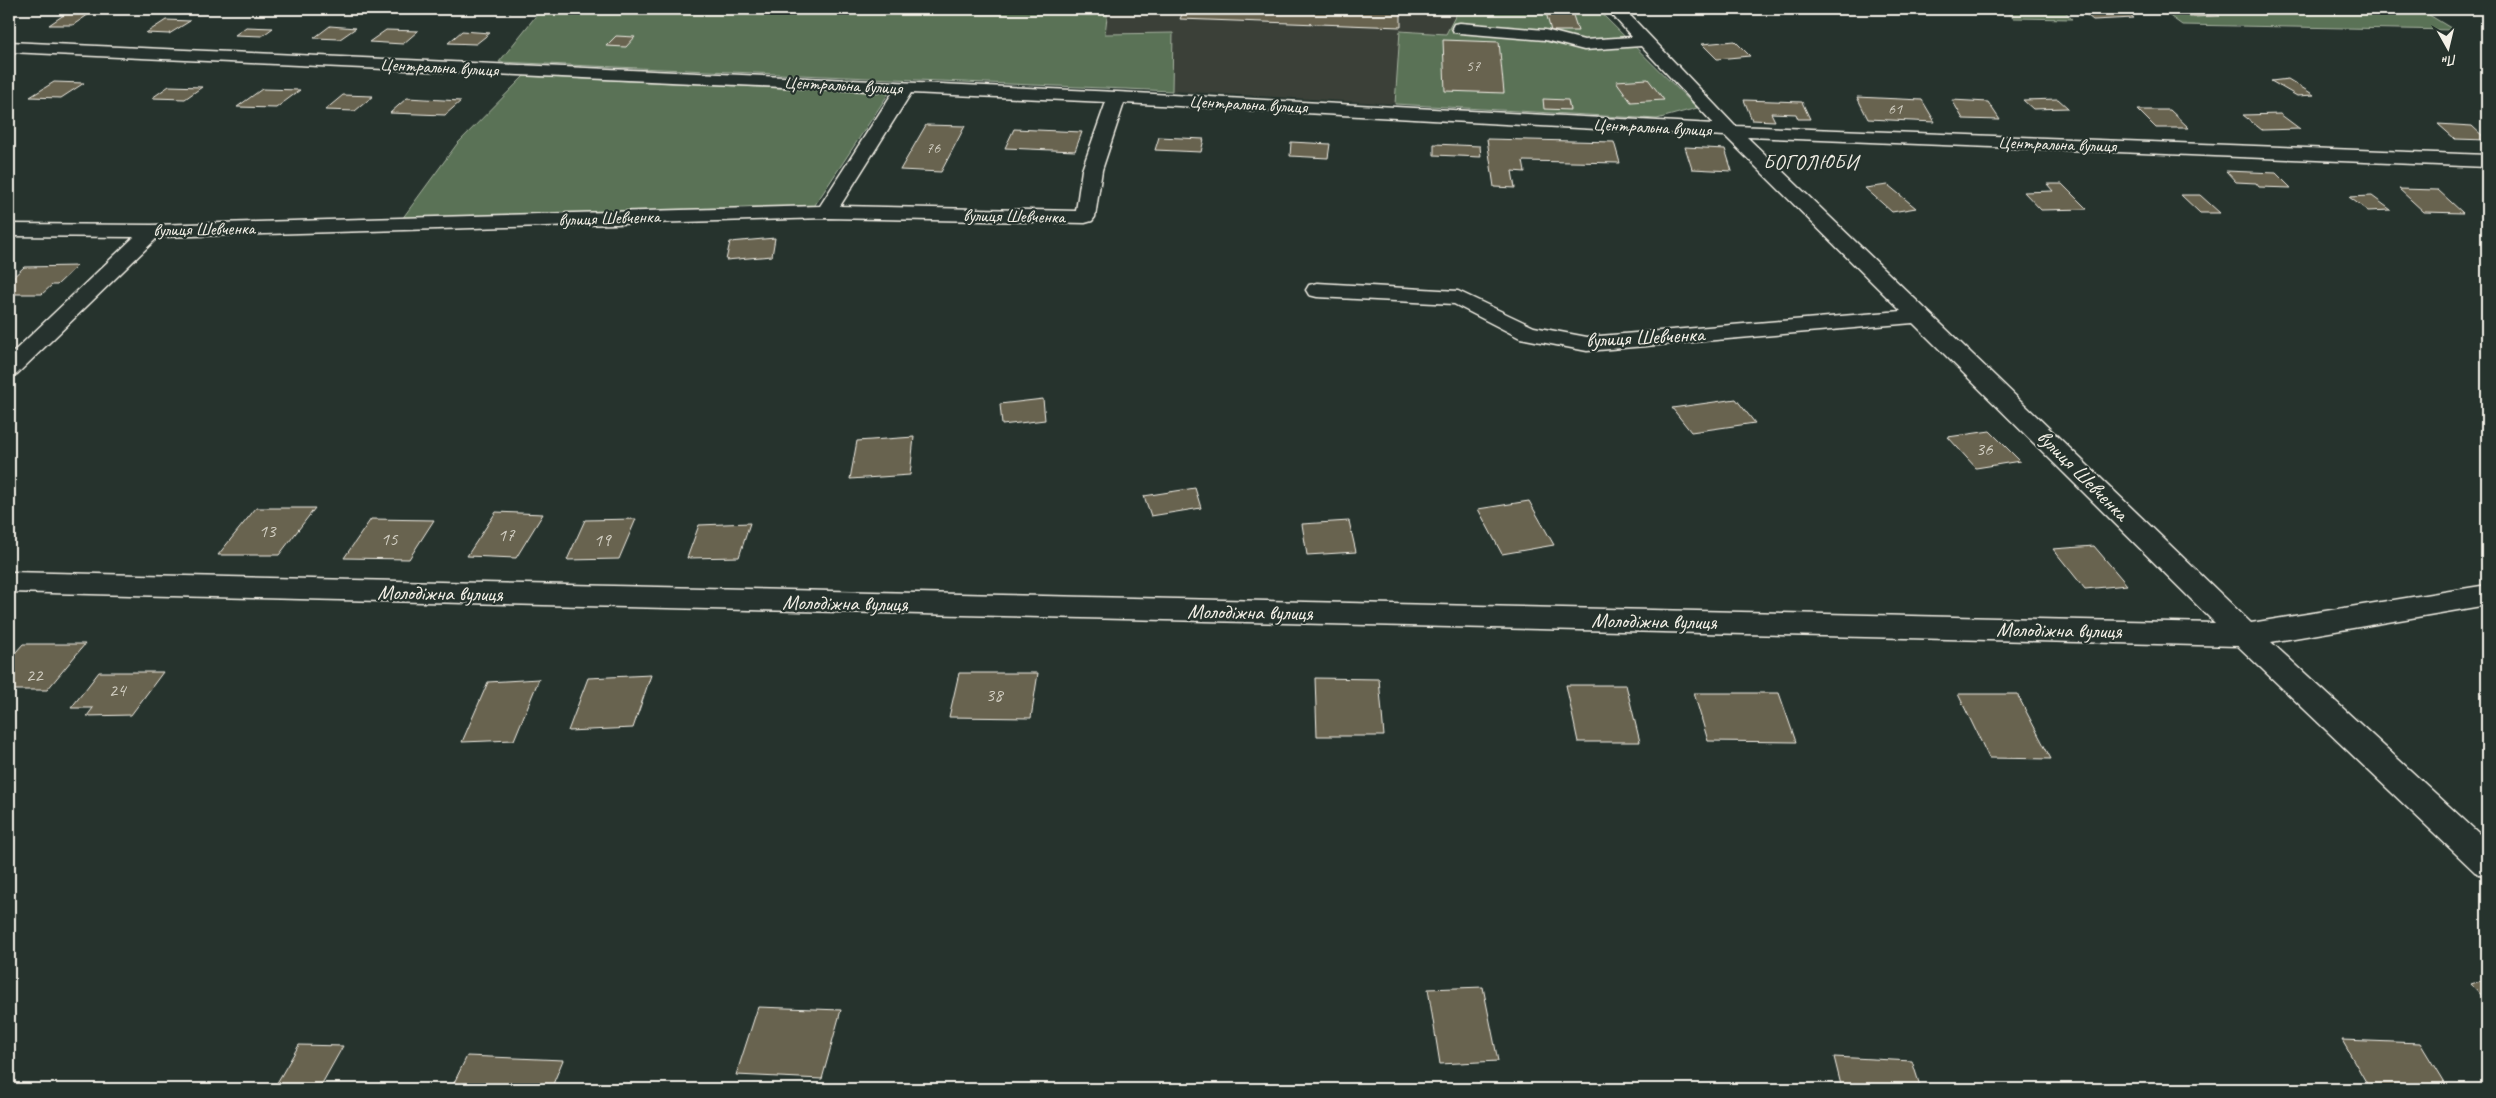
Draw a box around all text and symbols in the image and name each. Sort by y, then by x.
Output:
north arrow [2424,22,2474,72]
text: Пн [2441,51,2458,70]
street label: Центральна вулиця [379,53,501,81]
house number: 57 [1466,56,1481,76]
street label: Центральна вулиця [783,71,905,99]
street label: Центральна вулиця [1188,90,1310,118]
house number: 61 [1888,99,1903,119]
street label: Центральна вулиця [1592,113,1714,141]
street label: Центральна вулиця [1997,131,2118,157]
house number: 76 [926,138,941,158]
district label: БОГОЛЮБИ [1763,150,1861,175]
street label: вулиця Шевченка [963,204,1067,228]
street label: вулиця Шевченка [558,205,662,231]
street label: вулиця Шевченка [153,217,257,241]
street label: вулиця Шевченка [1585,321,1707,353]
street label: вулиця Шевченка [2032,424,2136,528]
house number: 36 [1975,437,1994,461]
house number: 13 [258,519,277,543]
house number: 17 [497,523,516,547]
house number: 15 [380,527,399,551]
house number: 19 [593,528,612,552]
street label: Молодіжна вулиця [377,579,504,607]
street label: Молодіжна вулиця [782,589,909,617]
street label: Молодіжна вулиця [1187,598,1314,626]
street label: Молодіжна вулиця [1591,607,1718,635]
street label: Молодіжна вулиця [1996,616,2123,644]
house number: 22 [25,663,44,687]
house number: 24 [108,678,128,702]
house number: 38 [985,683,1005,707]

